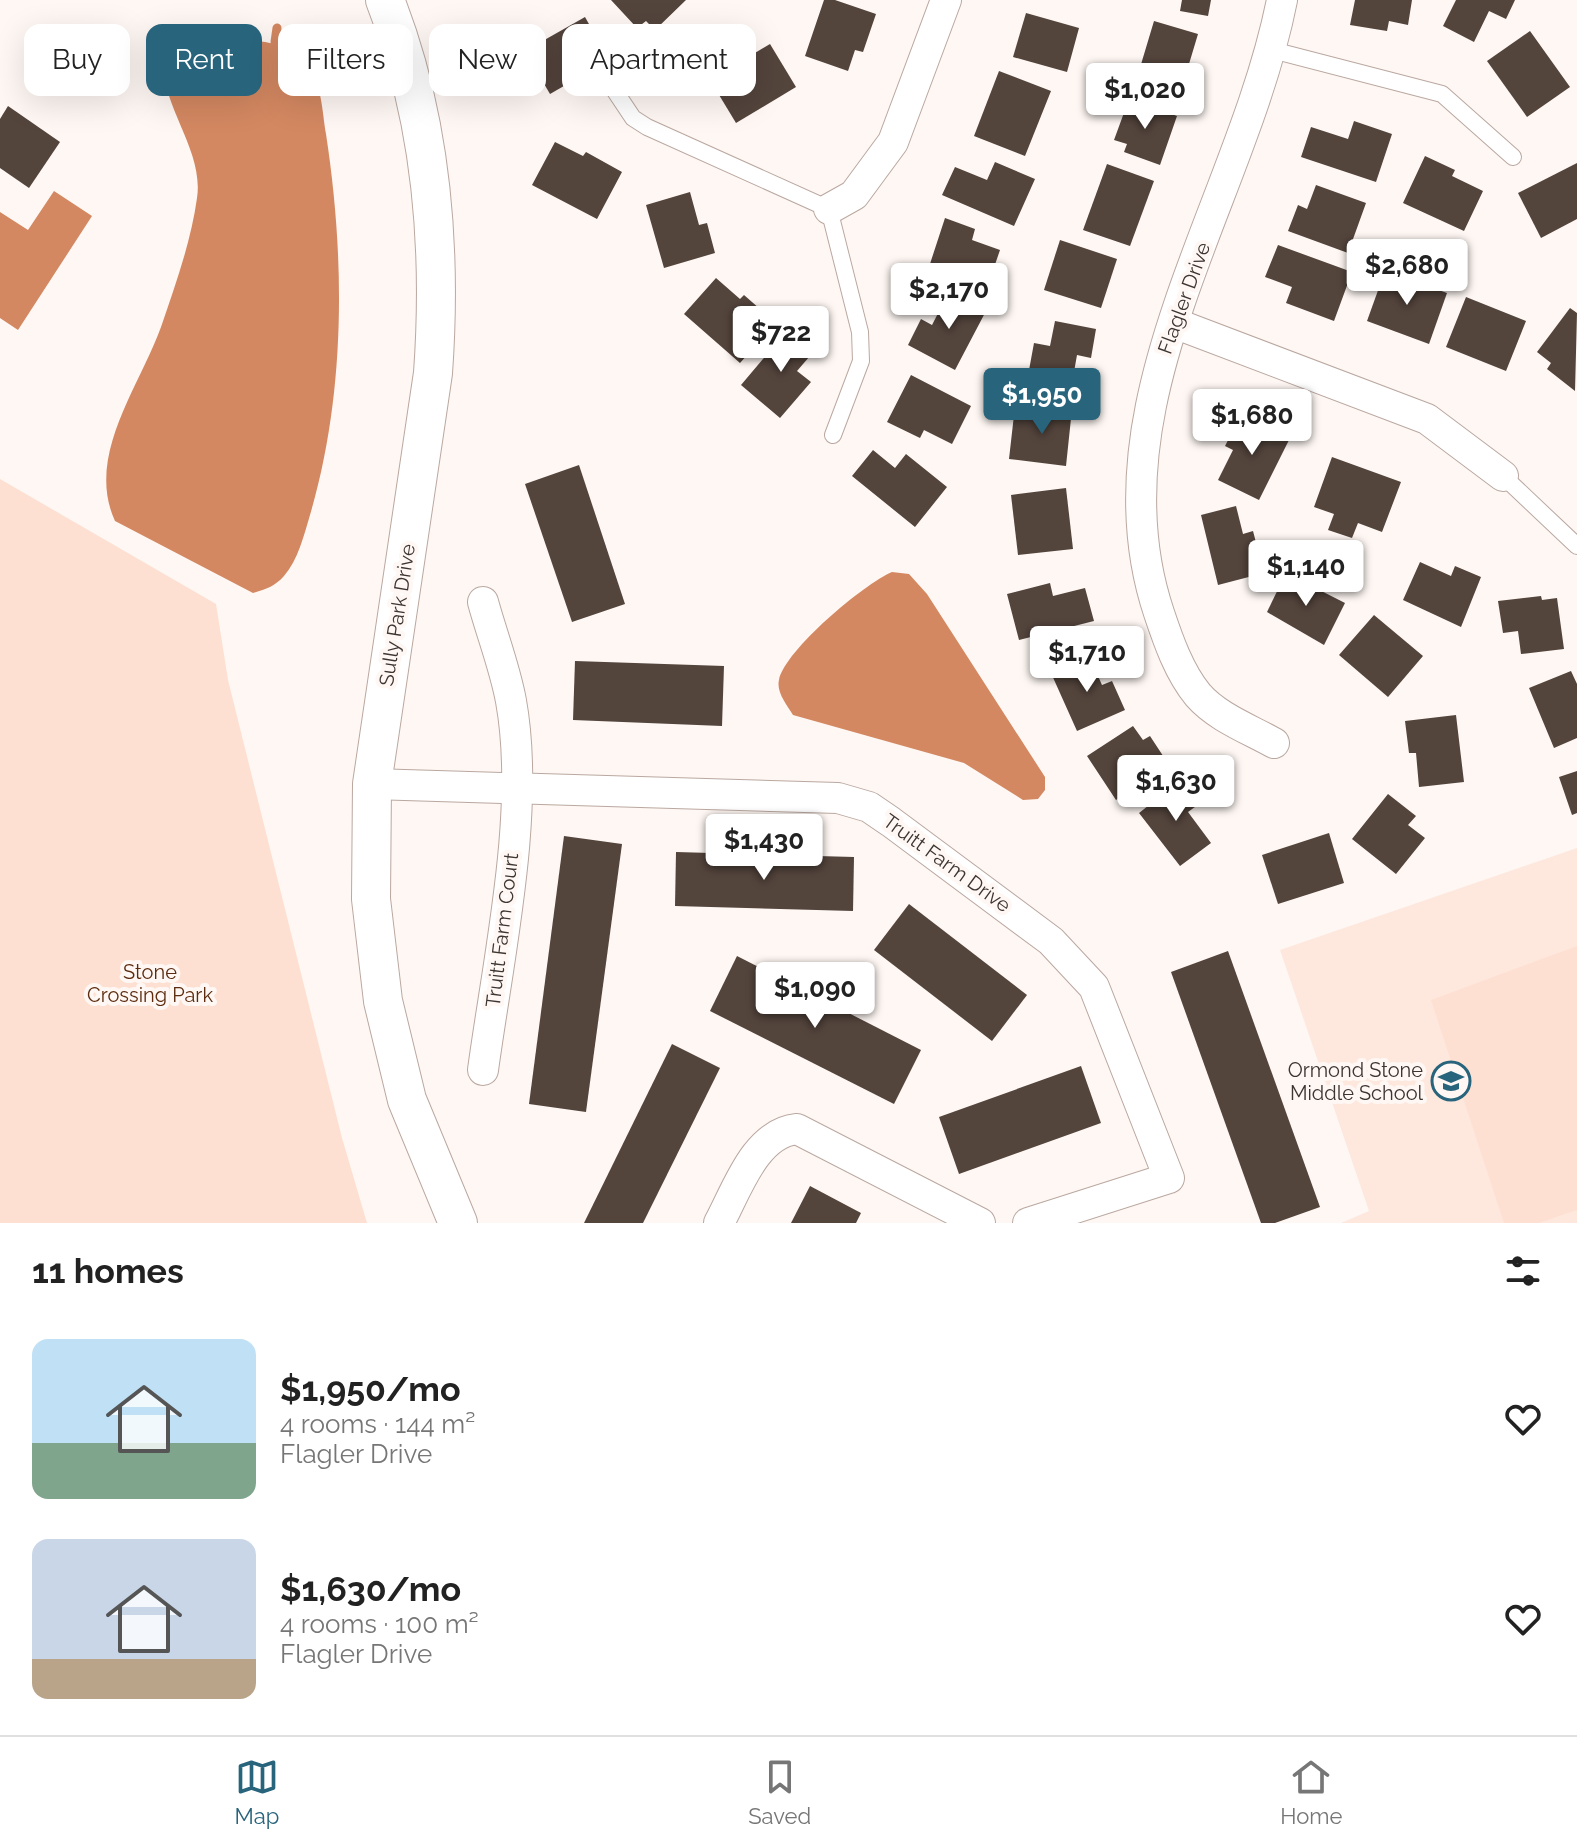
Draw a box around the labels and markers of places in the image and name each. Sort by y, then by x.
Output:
pin: $1,020 [1080,63,1210,131]
pin: $2,680 [1342,239,1472,307]
pin: $2,170 [884,263,1014,331]
pin: $722 [734,306,828,374]
pin: $1,950 [977,368,1107,436]
pin: $1,680 [1187,389,1317,457]
pin: $1,140 [1241,540,1371,608]
pin: $1,710 [1022,626,1152,694]
pin: $1,630 [1111,755,1241,823]
pin: $1,430 [699,814,829,882]
pin: $1,090 [750,962,880,1030]
place label: Ormond Stone Middle School [1288,1058,1424,1105]
school or university icon: Ormond Stone Middle School [1430,1060,1472,1102]

